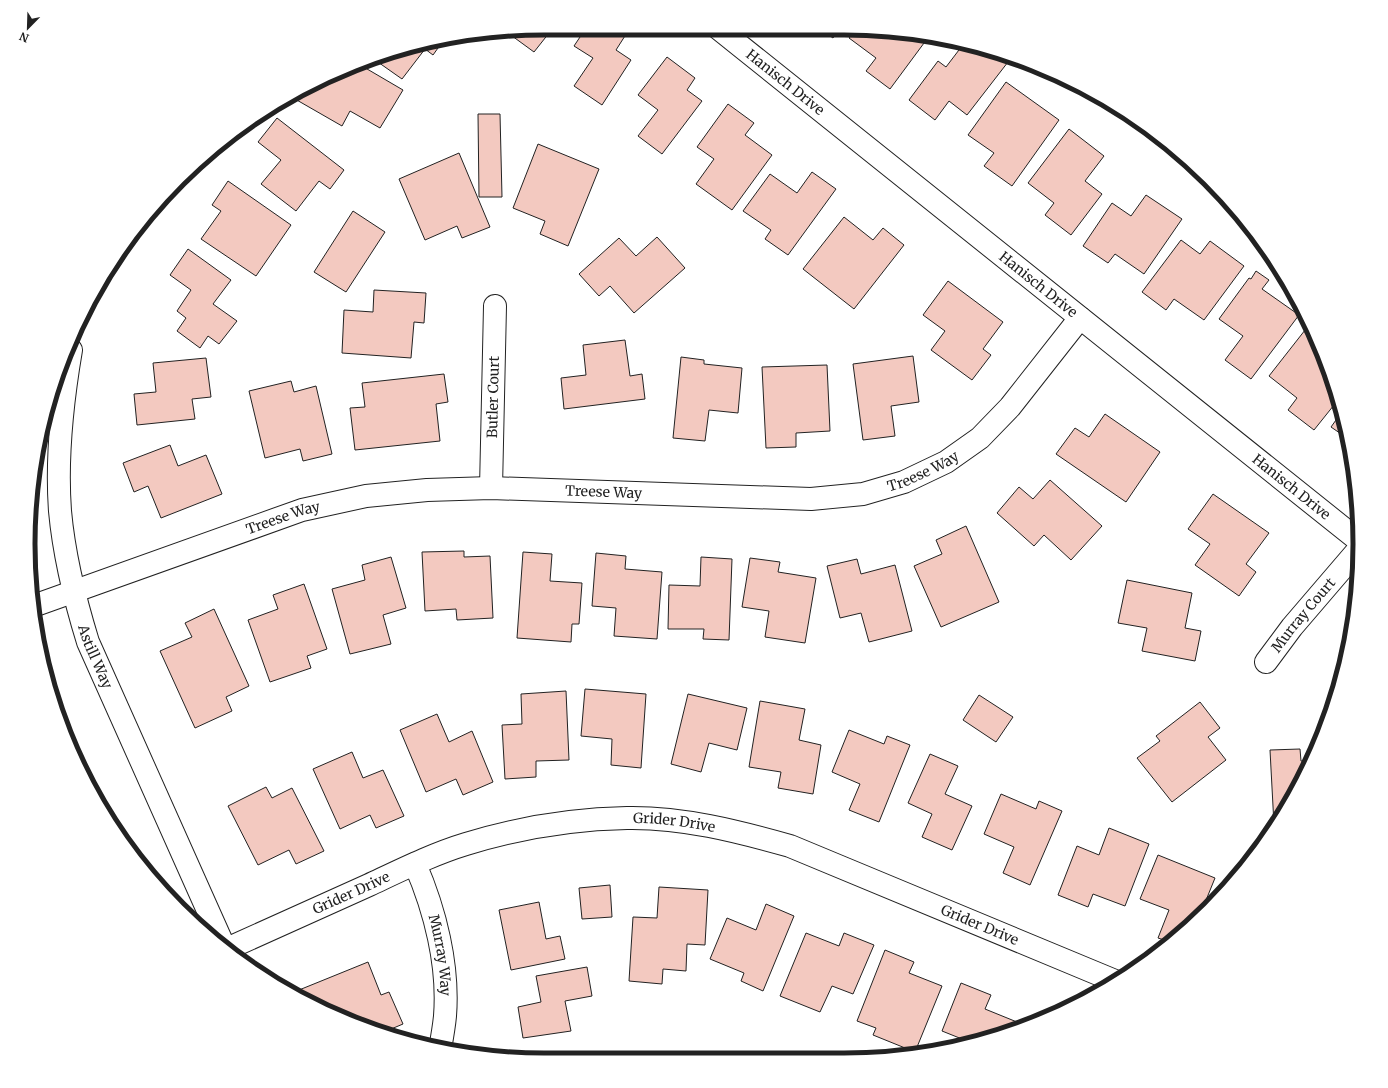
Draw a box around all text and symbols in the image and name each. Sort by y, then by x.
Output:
north arrow [8,8,48,48]
text: N [17,29,31,45]
street label: Hanisch Drive [743,45,828,119]
street label: Hanisch Drive [996,248,1081,321]
street label: Butler Court [483,355,503,438]
street label: Treese Way [885,446,963,495]
street label: Hanisch Drive [1249,450,1334,524]
street label: Treese Way [565,482,643,502]
street label: Treese Way [243,497,322,538]
street label: Murray Court [1267,574,1340,656]
street label: Astill Way [74,621,117,692]
street label: Grider Drive [633,809,717,836]
street label: Grider Drive [310,868,393,918]
street label: Grider Drive [938,901,1021,949]
street label: Murray Way [425,912,455,997]

